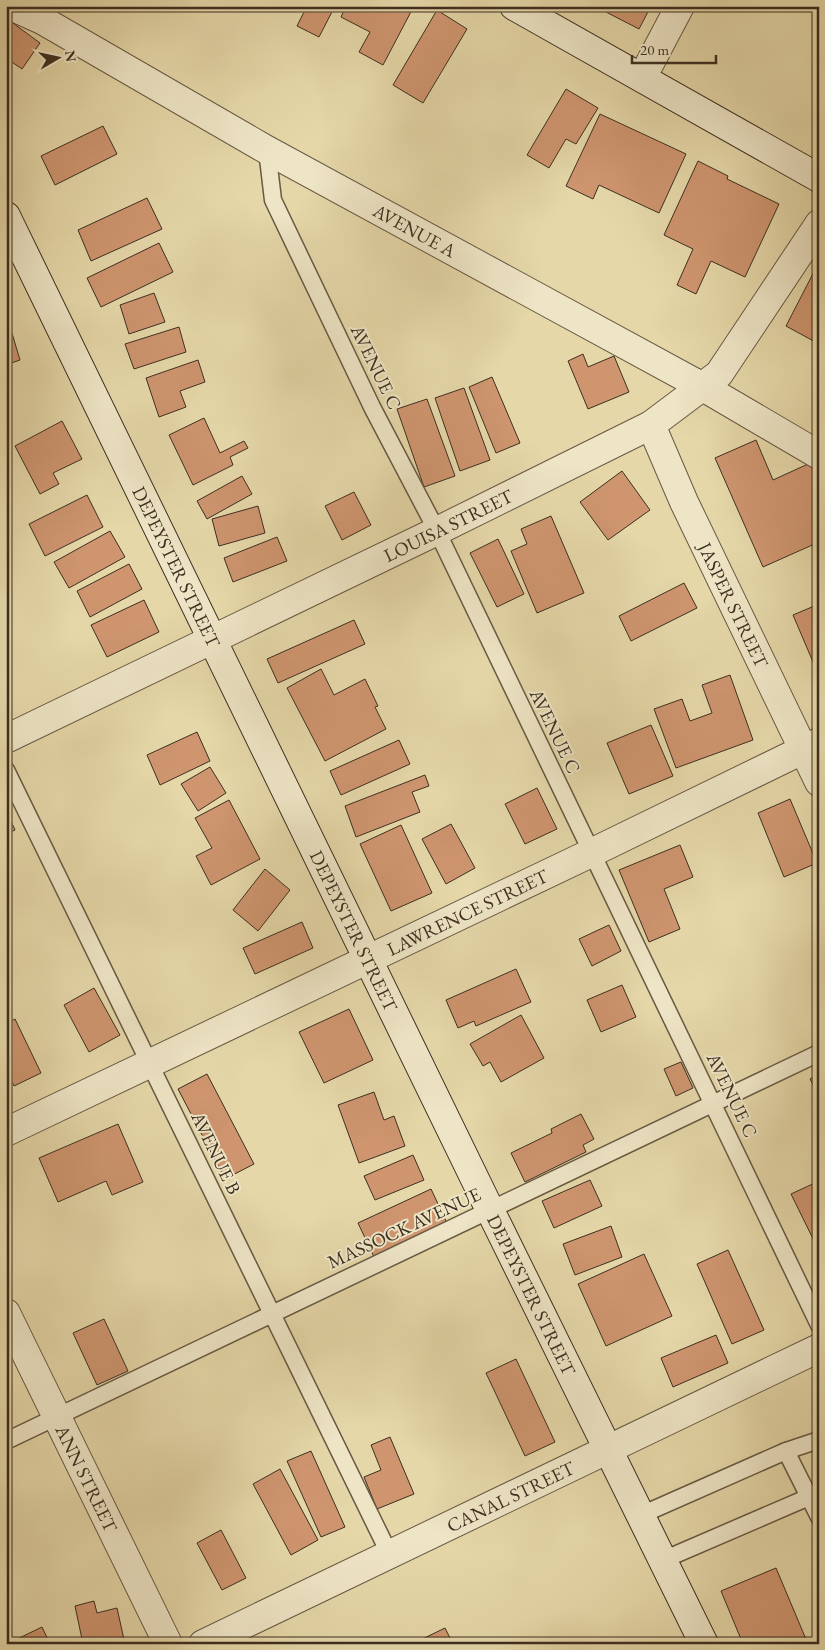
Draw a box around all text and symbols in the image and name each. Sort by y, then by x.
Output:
north arrow [32,32,82,82]
scale bar [632,32,716,64]
text: 20 m [640,40,669,59]
text: N [61,49,81,64]
street label: AVENUE A [368,197,461,263]
street label: AVENUE C [344,320,407,413]
street label: DEPEYSTER STREET [127,482,227,652]
street label: LOUISA STREET [379,483,517,568]
street label: JASPER STREET [692,536,775,672]
street label: AVENUE C [523,684,586,777]
street label: DEPEYSTER STREET [304,846,404,1016]
street label: LAWRENCE STREET [383,863,552,961]
street label: AVENUE C [700,1048,763,1141]
street label: AVENUE B [185,1107,247,1198]
street label: MASSOCK AVENUE [323,1181,485,1274]
street label: DEPEYSTER STREET [482,1210,582,1379]
street label: ANN STREET [50,1420,124,1536]
street label: CANAL STREET [442,1455,579,1538]

